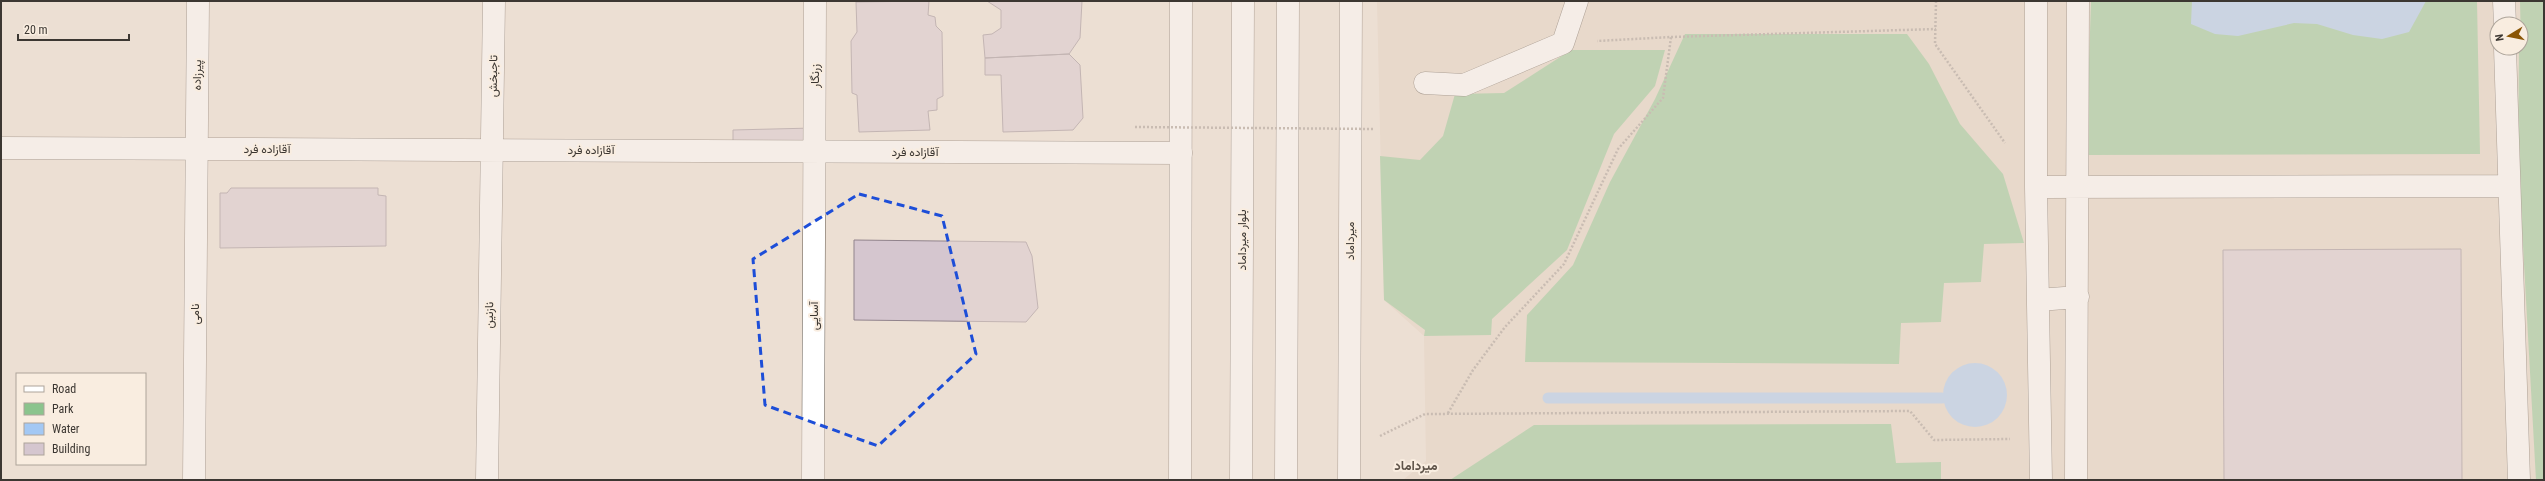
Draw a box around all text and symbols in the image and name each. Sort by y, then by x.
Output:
scale bar [18,16,129,42]
north arrow [2489,16,2529,56]
text: 20 m [24,23,48,37]
text: N [2493,33,2507,42]
street label: تاجبخش [486,55,501,97]
street label: پیرزاده [190,59,205,91]
street label: زرنگار [808,64,823,89]
street label: آقازاده فرد [244,142,292,157]
street label: آقازاده فرد [568,143,616,158]
street label: آقازاده فرد [892,145,940,160]
street label: بلوار میرداماد [1235,209,1250,271]
street label: میرداماد [1343,222,1358,260]
street label: آسایی [807,301,822,330]
street label: نازنین [482,302,497,328]
street label: نامی [188,304,203,324]
legend [16,373,146,465]
text: Road [52,382,76,396]
text: Park [52,402,74,416]
text: Water [52,422,80,436]
text: Building [52,442,90,456]
district label: میرداماد [1394,458,1438,474]

